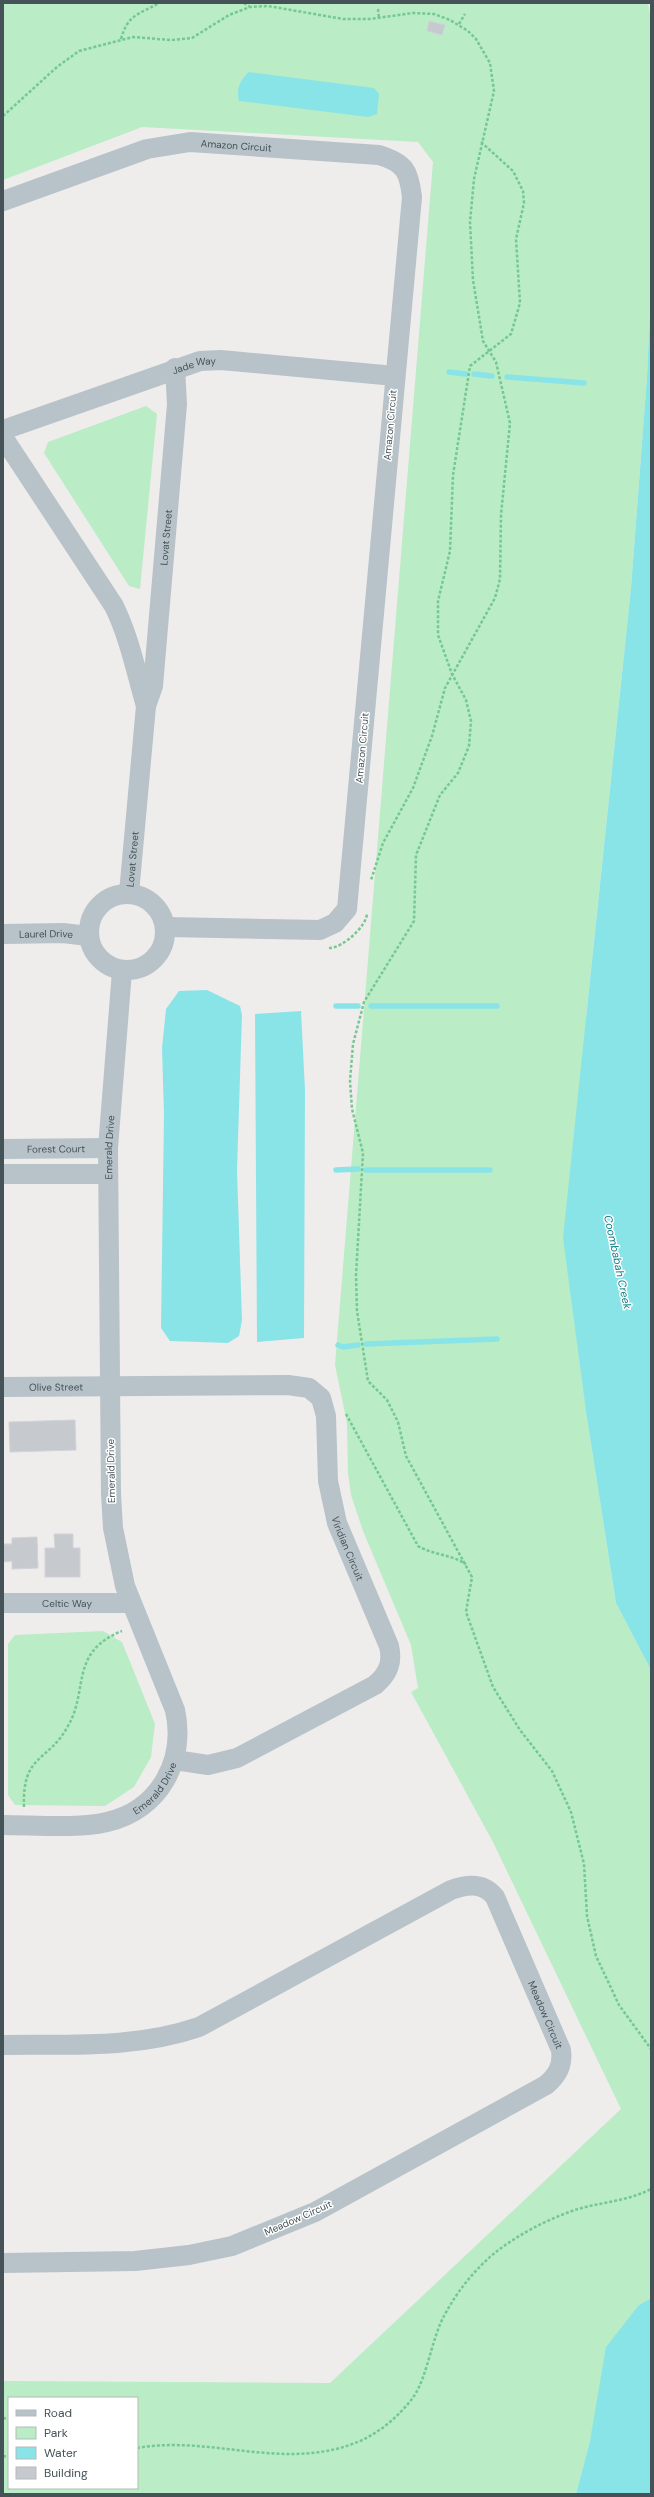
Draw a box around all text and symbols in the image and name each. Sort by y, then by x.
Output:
street label: Amazon Circuit [200,136,272,154]
street label: Jade Way [170,354,217,377]
street label: Amazon Circuit [380,389,400,461]
street label: Lovat Street [157,509,174,566]
street label: Amazon Circuit [352,712,372,784]
street label: Lovat Street [123,831,141,888]
street label: Laurel Drive [19,926,74,941]
street label: Emerald Drive [101,1114,117,1180]
street label: Forest Court [27,1142,85,1155]
water label: Coombabah Creek [601,1214,635,1311]
street label: Olive Street [29,1380,83,1393]
street label: Emerald Drive [104,1438,118,1503]
street label: Viridian Circuit [329,1515,367,1583]
street label: Celtic Way [42,1597,92,1610]
street label: Emerald Drive [130,1760,179,1817]
street label: Meadow Circuit [525,1979,566,2051]
street label: Meadow Circuit [262,2197,334,2239]
legend [8,2397,138,2489]
text: Road [44,2405,72,2421]
text: Park [44,2425,68,2441]
text: Water [44,2445,78,2461]
text: Building [44,2465,88,2481]

